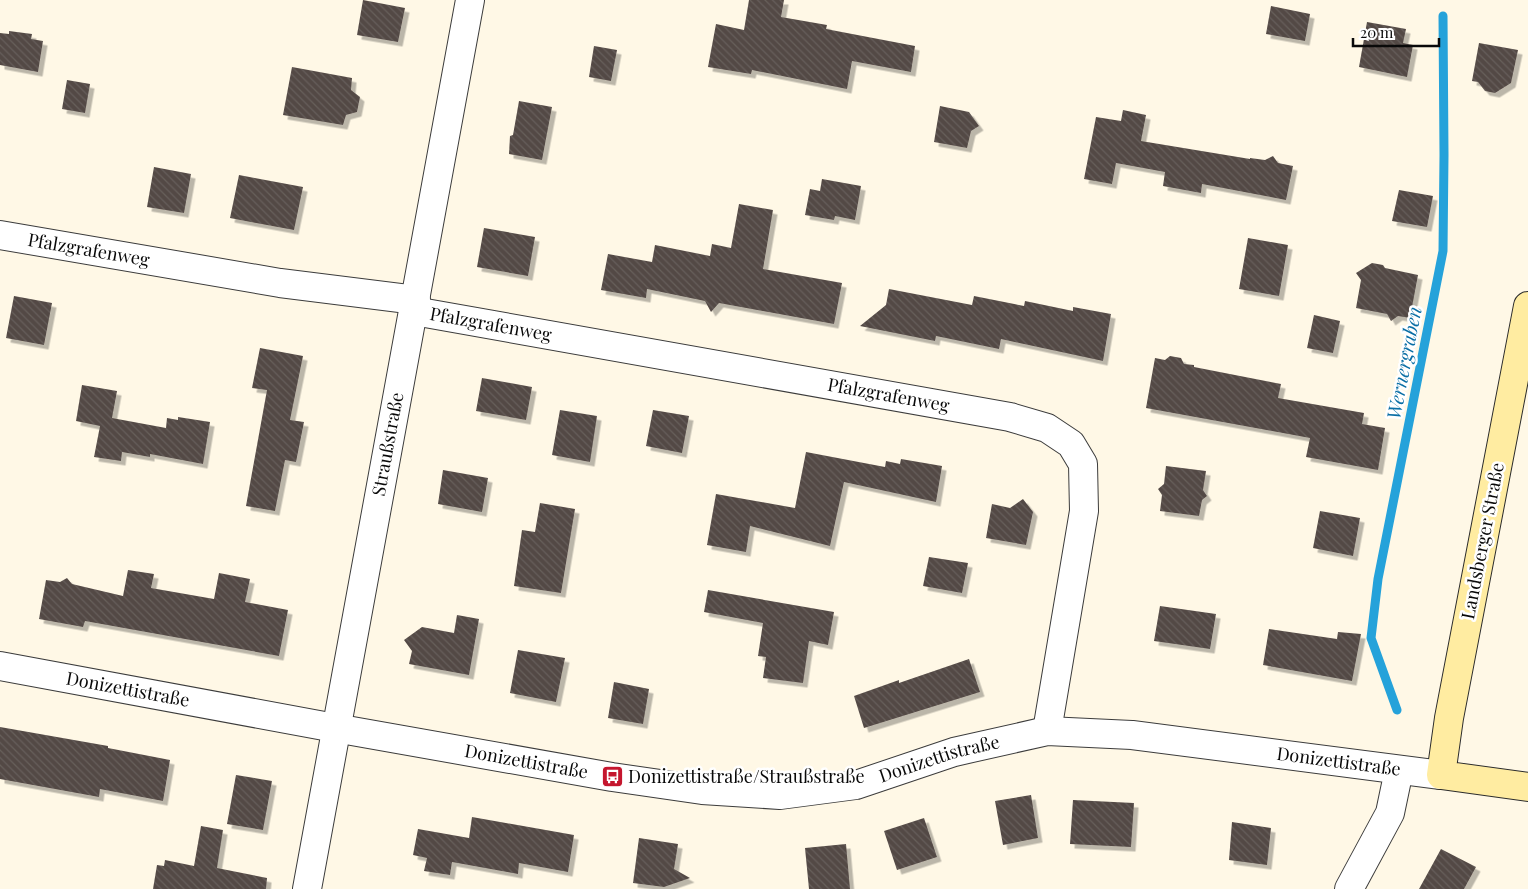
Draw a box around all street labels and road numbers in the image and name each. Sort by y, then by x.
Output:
street label: Pfalzgrafenweg [26,227,152,272]
street label: Pfalzgrafenweg [428,301,554,346]
street label: Pfalzgrafenweg [826,372,952,417]
street label: Straußstraße [366,390,408,498]
street label: Landsberger Straße [1455,460,1509,621]
street label: Donizettistraße [64,666,192,712]
street label: Donizettistraße [875,729,1002,788]
street label: Donizettistraße [463,738,590,784]
street label: Donizettistraße [1275,741,1402,781]

